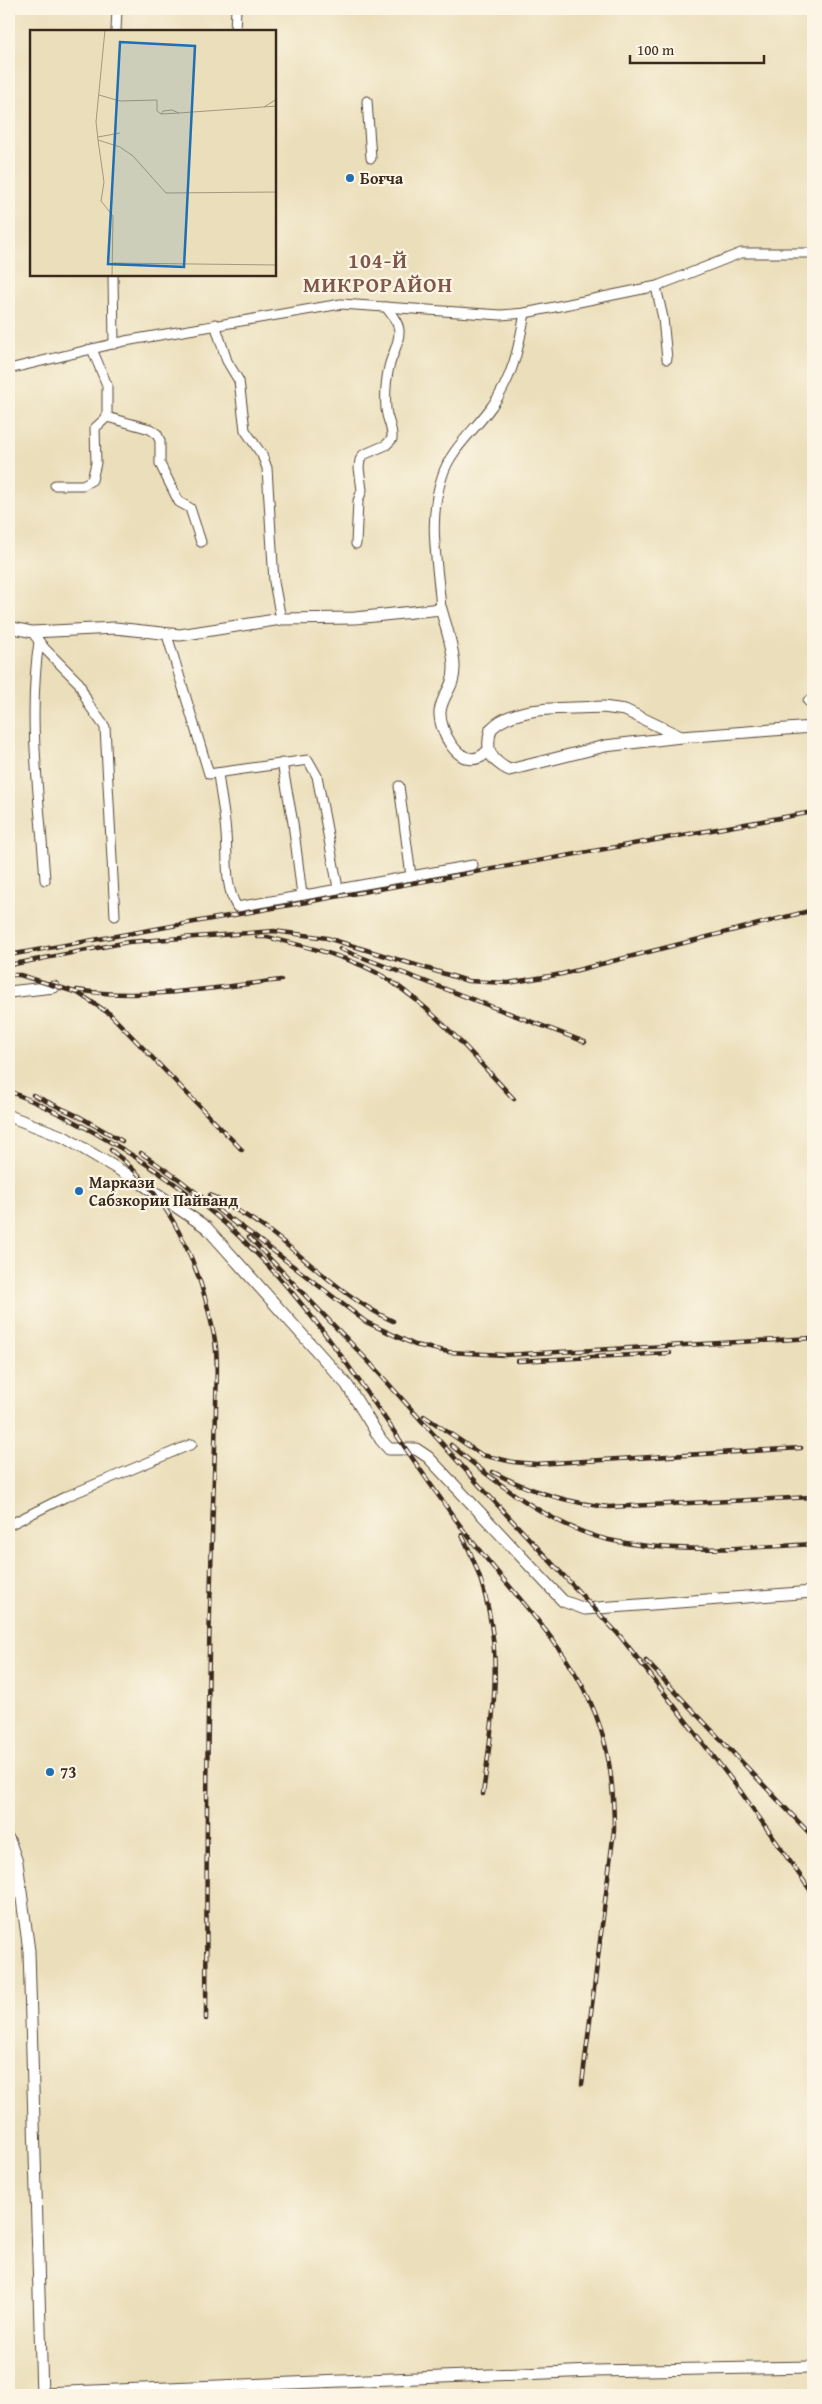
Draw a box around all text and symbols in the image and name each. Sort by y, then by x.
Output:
inset map [30,30,276,276]
scale bar [630,32,763,64]
text: 100 m [637,39,675,60]
place label: Боғча [360,166,404,190]
marker: Боғча [344,172,356,184]
district label: 104-Й МИКРОРАЙОН [303,245,453,300]
place label: Маркази Сабзкории Пайванд [89,1170,238,1212]
marker: Маркази Сабзкории Пайванд [73,1185,85,1197]
place label: 73 [60,1760,77,1784]
marker: 73 [44,1766,56,1778]

